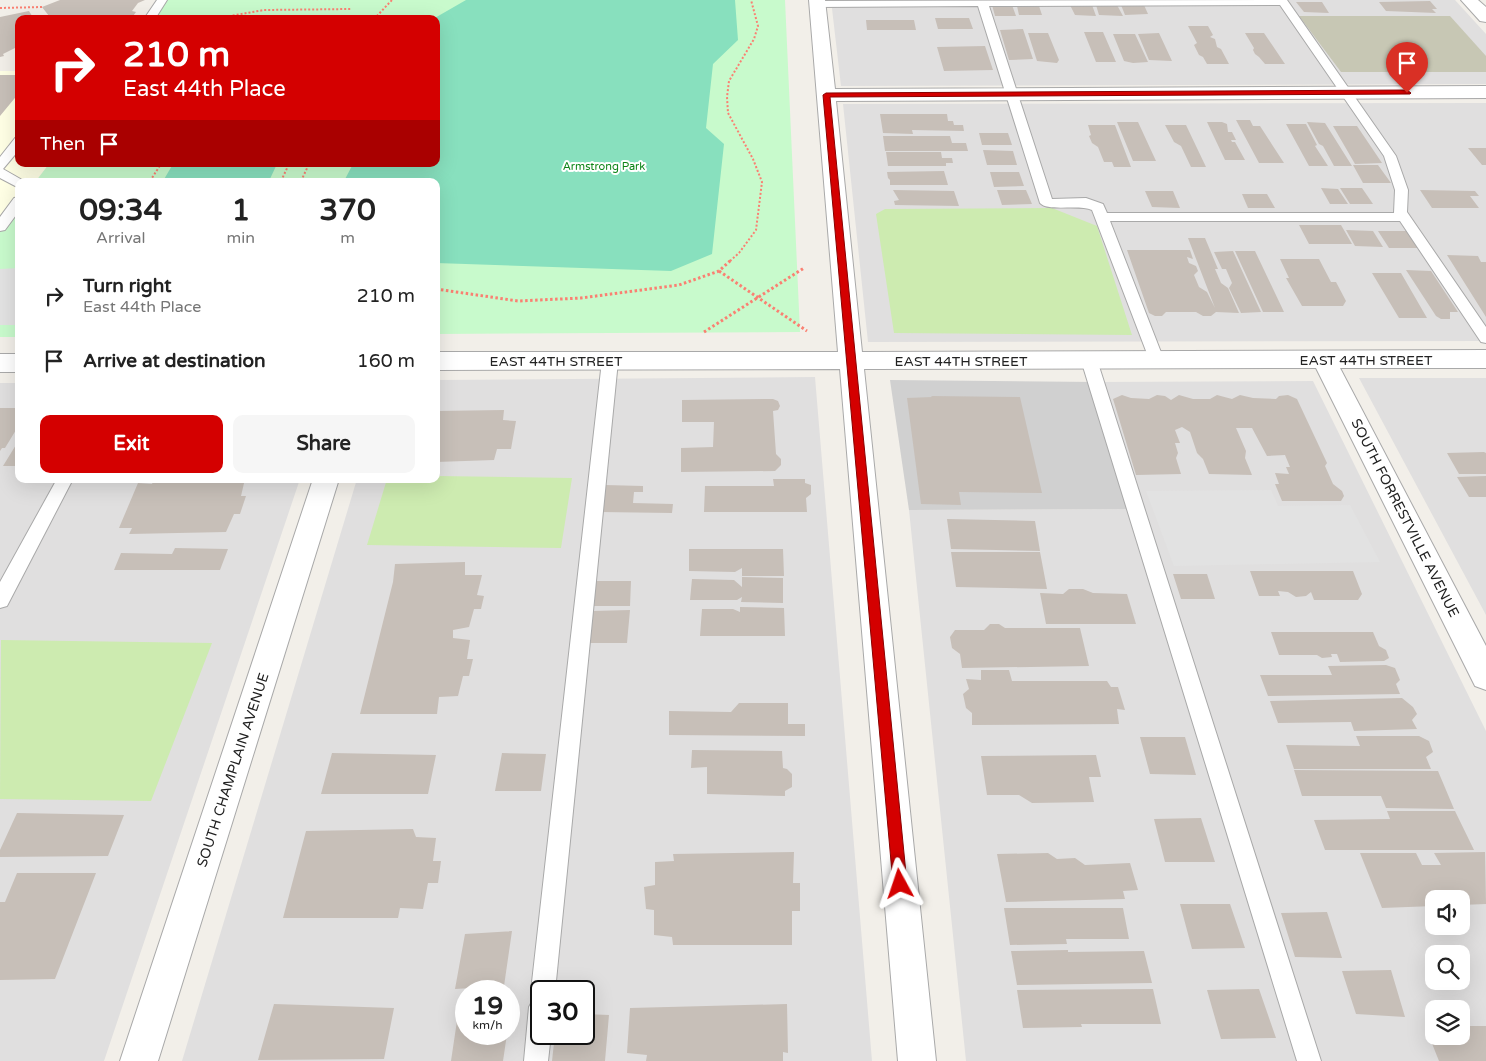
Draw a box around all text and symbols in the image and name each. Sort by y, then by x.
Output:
text: 210 m [123,34,230,76]
icon: right [40,35,105,100]
pin [1386,42,1428,93]
icon: arrive [1393,49,1421,77]
text: East 44th Place [123,76,286,102]
icon: arrive [95,130,123,158]
text: Then [40,133,85,155]
park label: Armstrong Park [563,160,645,173]
text: 09:34 [79,192,162,229]
text: 1 [231,192,250,229]
text: 370 [319,192,376,229]
text: Arrival [96,228,146,248]
text: min [227,228,255,248]
text: m [340,228,355,248]
text: Turn right [83,275,171,297]
icon: right [40,282,68,310]
text: 210 m [357,285,415,307]
text: East 44th Place [83,297,201,317]
icon: arrive [40,347,68,375]
text: Arrive at destination [83,350,266,372]
text: 160 m [357,350,415,372]
street label: EAST 44TH STREET [1300,352,1433,369]
street label: EAST 44TH STREET [490,353,623,370]
street label: EAST 44TH STREET [895,353,1028,370]
button: Exit [40,415,223,473]
button: Share [233,415,415,473]
street label: SOUTH FORRESTVILLE AVENUE [1347,416,1463,620]
street label: SOUTH CHAMPLAIN AVENUE [193,671,273,869]
position arrow [873,857,925,909]
map controls [1425,890,1470,1045]
button: sound [1425,890,1470,935]
button: search [1425,945,1470,990]
speed limit sign: 30 [530,980,595,1045]
text: 19 [472,991,503,1021]
button: layers [1425,1000,1470,1045]
text: km/h [472,1018,503,1032]

